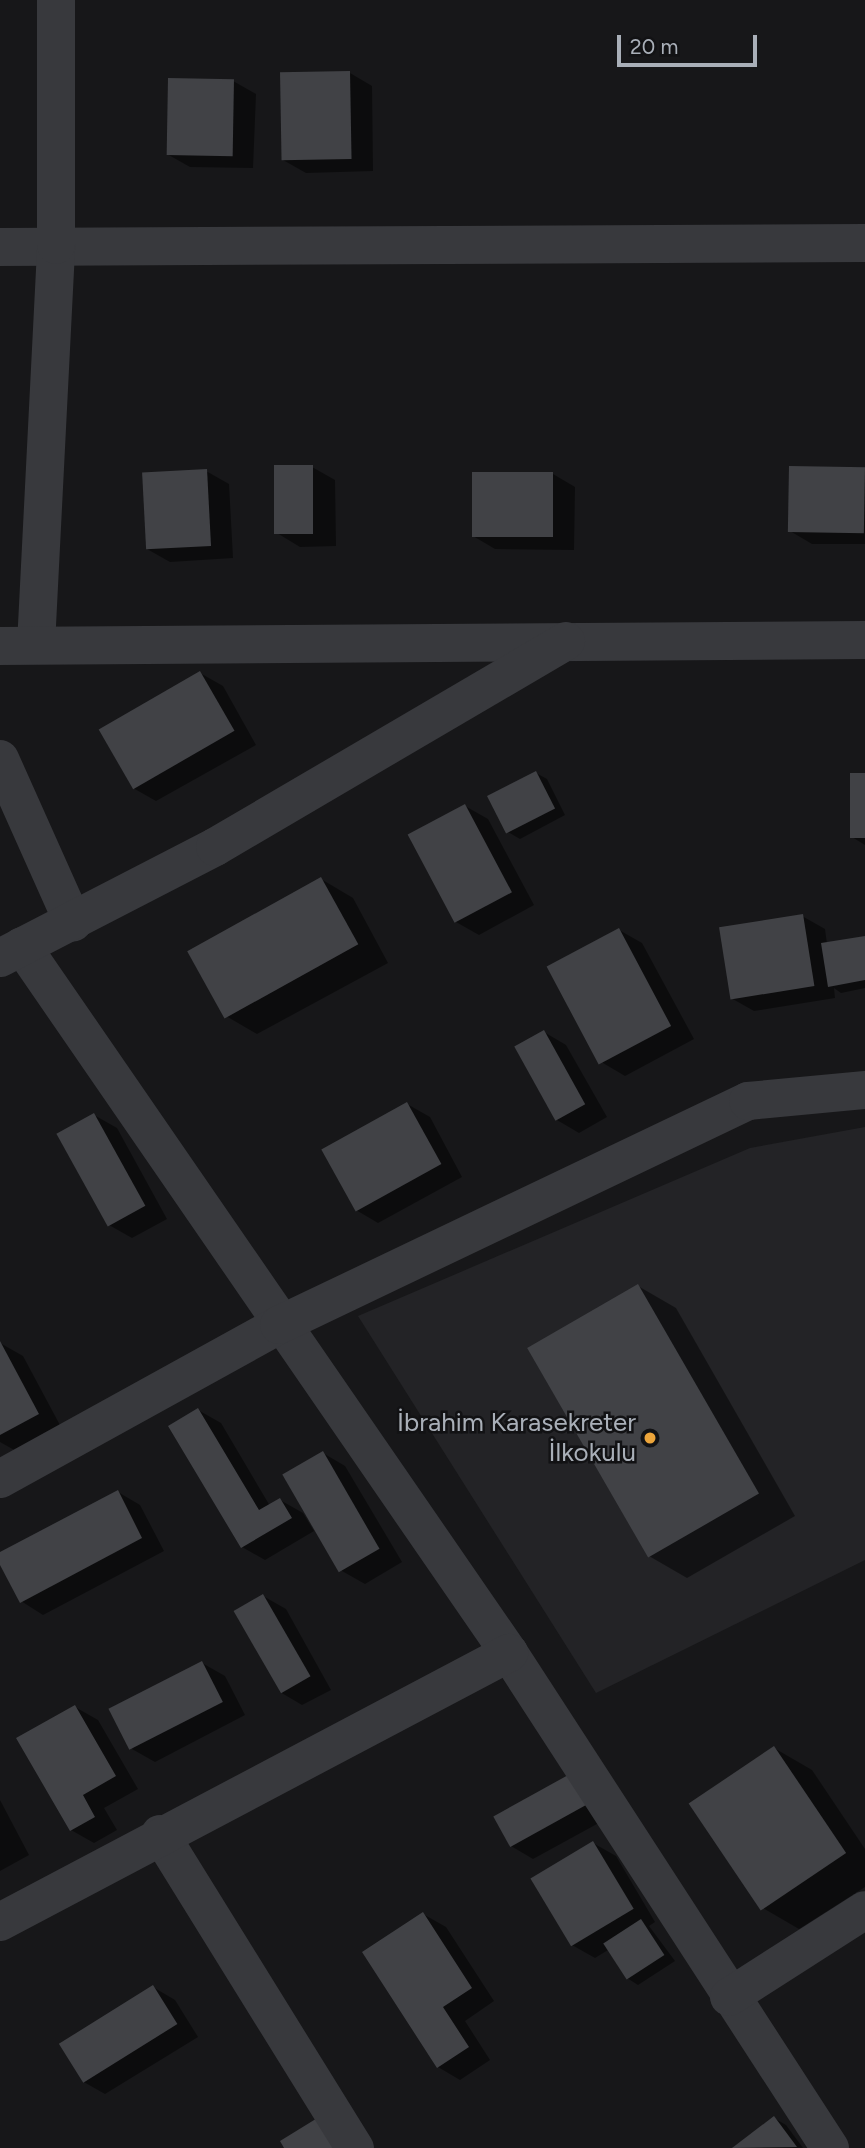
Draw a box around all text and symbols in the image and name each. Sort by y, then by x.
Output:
scale bar [620,21,760,65]
text: 20 m [630,34,678,59]
place label: İbrahim Karasekreter İlkokulu [397,1407,636,1468]
marker: İbrahim Karasekreter İlkokulu [642,1430,658,1446]

